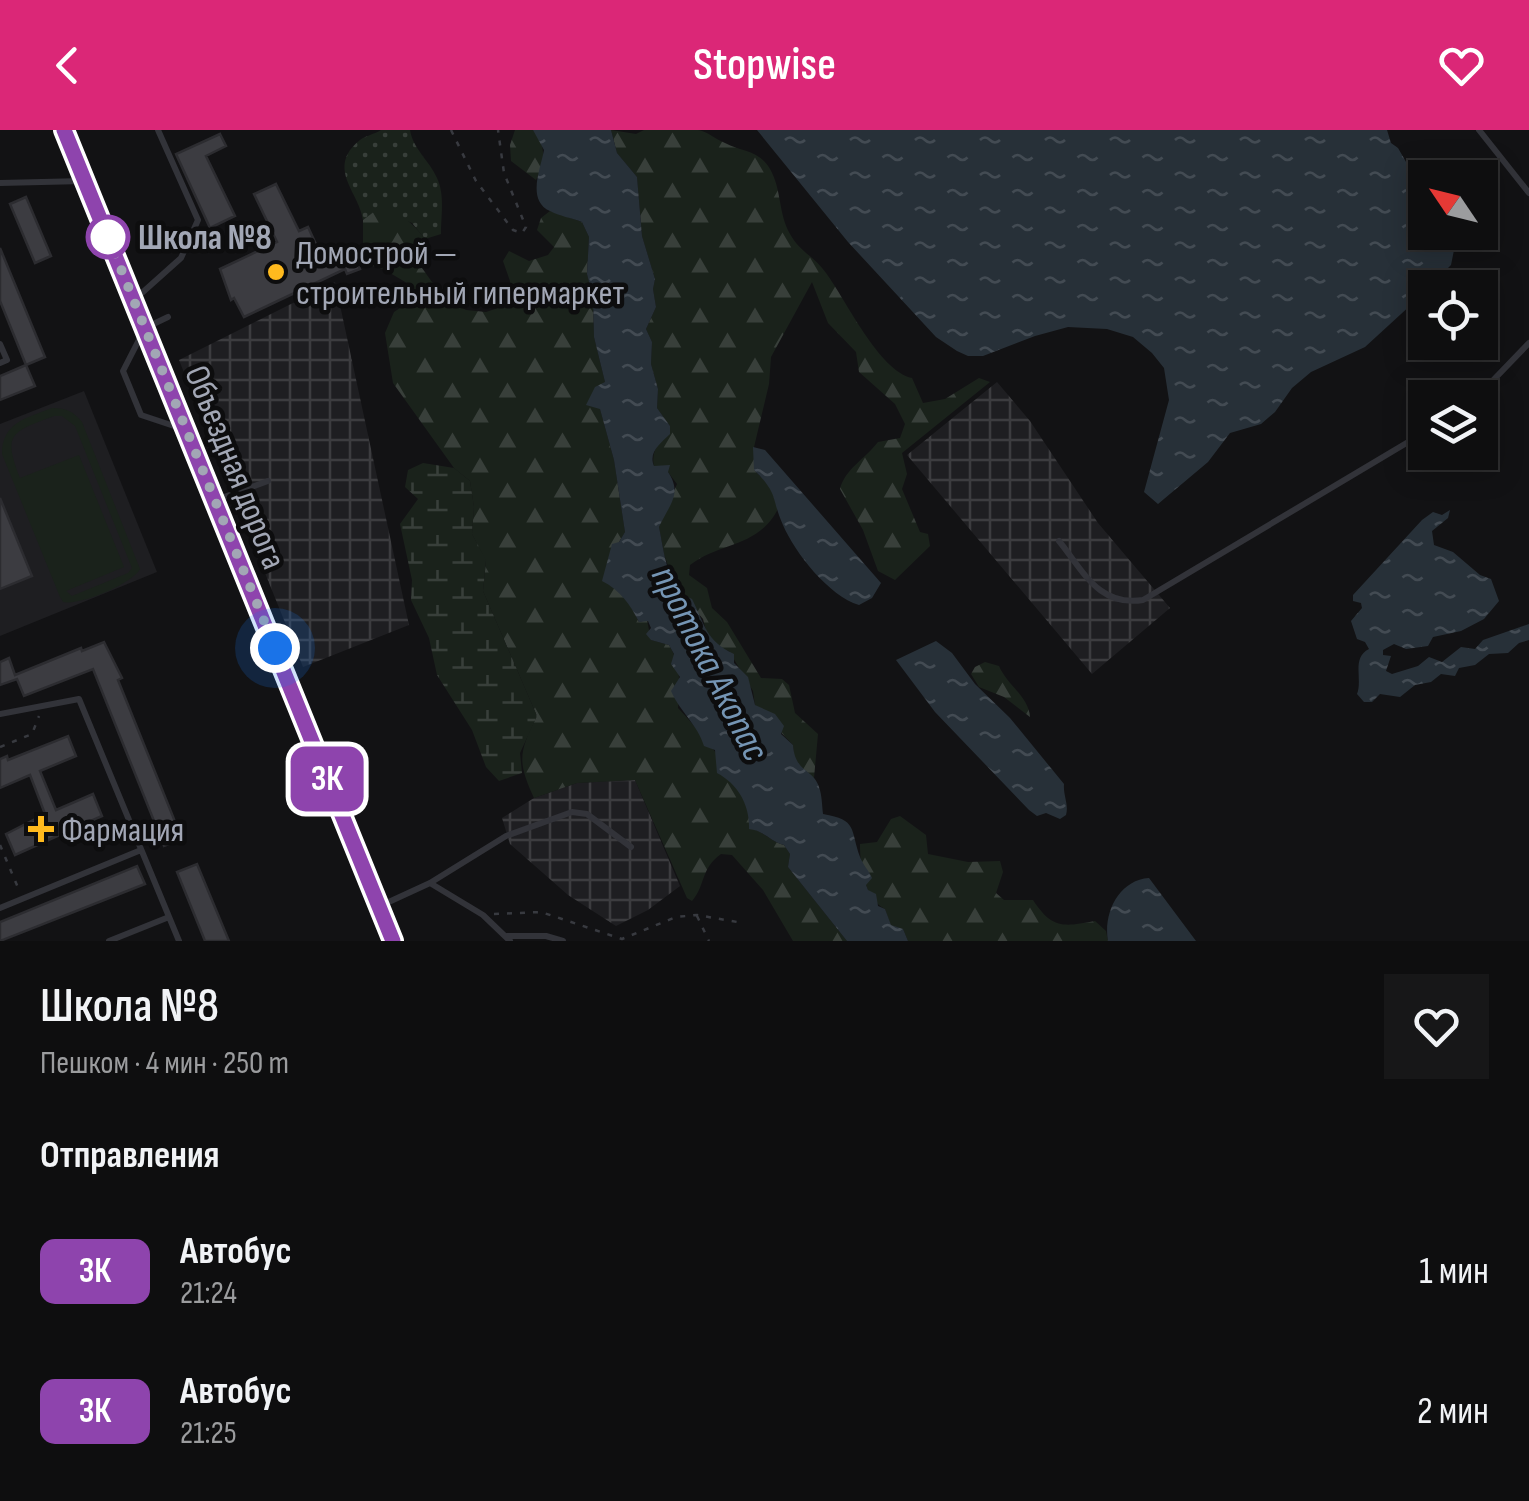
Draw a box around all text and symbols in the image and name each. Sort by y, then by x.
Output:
icon: back [40,38,95,93]
text: Stopwise [693,38,836,93]
icon: heart [1434,38,1489,93]
north arrow [1408,160,1498,250]
map controls [1408,160,1498,470]
marker: Школа №8 [87,216,129,258]
place label: Школа №8 [138,217,272,260]
place label: Домострой — строительный гипермаркет [296,232,625,315]
marker: Домострой — строительный гипермаркет [265,261,287,283]
button: locate [1408,270,1498,360]
street label: Объездная дорога [174,359,295,576]
button: layers [1408,380,1498,470]
water label: протока Акопас [641,559,778,769]
your location [250,623,300,673]
line badge: 3К [282,746,372,812]
text: 3К [311,758,343,801]
place label: Фармация [61,809,184,852]
marker: Фармация [30,818,52,840]
button: heart [1384,974,1489,1079]
text: Школа №8 [40,978,219,1035]
text: Пешком · 4 мин · 250 m [40,1044,289,1083]
text: Отправления [40,1133,220,1178]
text: Автобус [180,1229,291,1274]
text: 1 мин [1419,1249,1489,1294]
text: 3К [79,1250,111,1293]
text: 21:24 [180,1274,237,1313]
text: Автобус [180,1369,291,1414]
text: 2 мин [1417,1389,1489,1434]
text: 3К [79,1390,111,1433]
text: 21:25 [180,1414,237,1453]

